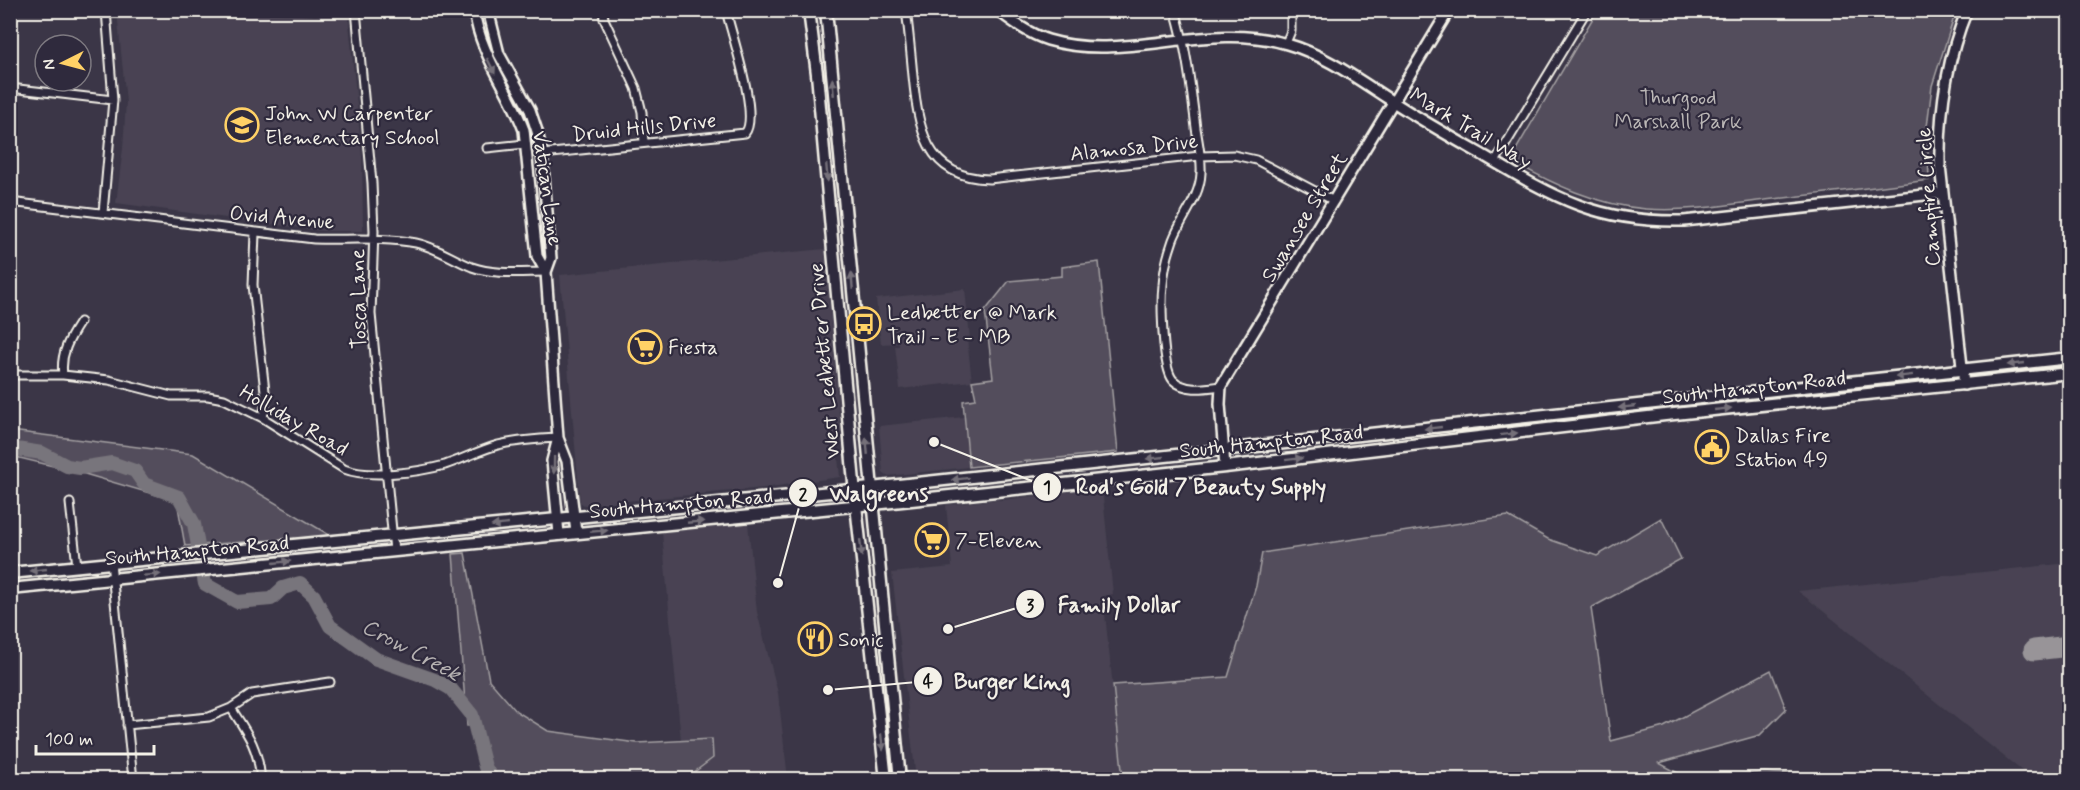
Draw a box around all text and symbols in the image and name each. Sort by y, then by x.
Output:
north arrow [33,33,93,93]
one-way arrow [487,57,496,74]
text: N [39,58,61,71]
one-way arrow [828,77,838,96]
street label: Mark Trail Way [1404,81,1537,176]
park label: Thurgood Marshall Park [1614,84,1742,136]
place label: John W Carpenter Elementary School [265,100,440,152]
street label: Druid Hills Drive [571,106,718,149]
school or university icon: John W Carpenter Elementary School [224,107,260,143]
street label: Campfire Circle [1910,126,1948,267]
street label: Alamosa Drive [1069,127,1200,169]
street label: Vatican Lane [525,129,569,248]
street label: Swansee Street [1255,147,1355,288]
one-way arrow [822,164,832,183]
street label: Ovid Avenue [228,199,336,237]
street label: Tosca Lane [344,249,374,349]
street label: West Ledbetter Drive [802,262,848,460]
one-way arrow [847,271,857,290]
place label: Ledbetter @ Mark Trail - E - MB [887,299,1057,351]
bus stop icon: Ledbetter @ Mark Trail - E - MB [846,306,882,342]
supermarket icon: Fiesta [627,329,663,365]
place label: Fiesta [668,334,718,362]
one-way arrow [2006,359,2025,368]
street label: South Hampton Road [1661,364,1847,412]
one-way arrow [1894,371,1913,381]
street label: Holliday Road [234,378,353,463]
one-way arrow [1617,402,1636,412]
one-way arrow [1714,404,1733,414]
street label: South Hampton Road [1178,418,1364,466]
place label: Dallas Fire Station 49 [1735,422,1831,474]
one-way arrow [1423,423,1442,433]
one-way arrow [1499,429,1518,438]
public building icon: Dallas Fire Station 49 [1694,429,1730,465]
one-way arrow [863,436,872,455]
one-way arrow [1146,453,1165,462]
one-way arrow [1285,454,1304,464]
one-way arrow [549,456,558,475]
callout: Rod's Gold 7 Beauty Supply [1032,467,1340,507]
callout: Walgreens [788,473,940,513]
one-way arrow [950,474,969,483]
text: Rod's Gold 7 Beauty Supply [1076,474,1326,503]
text: 1 [1043,476,1051,500]
text: Walgreens [829,481,929,512]
street label: South Hampton Road [588,482,774,526]
text: 2 [799,483,808,507]
one-way arrow [686,517,705,527]
one-way arrow [490,520,509,530]
supermarket icon: 7-Eleven [914,522,950,558]
one-way arrow [589,526,608,535]
place label: 7-Eleven [955,527,1042,555]
street label: South Hampton Road [104,529,290,573]
one-way arrow [856,539,866,558]
one-way arrow [273,558,292,567]
one-way arrow [29,565,48,575]
one-way arrow [143,570,162,580]
callout: Family Dollar [1015,584,1193,624]
text: Family Dollar [1058,592,1181,621]
text: 3 [1026,594,1035,618]
water label: Crow Creek [357,613,467,689]
restaurant icon: Sonic [797,621,833,657]
place label: Sonic [838,626,884,654]
callout: Burger King [913,661,1080,701]
text: Burger King [954,669,1070,700]
text: 4 [923,670,934,694]
scale bar [36,718,154,756]
text: 100 m [45,728,93,752]
one-way arrow [877,733,886,752]

